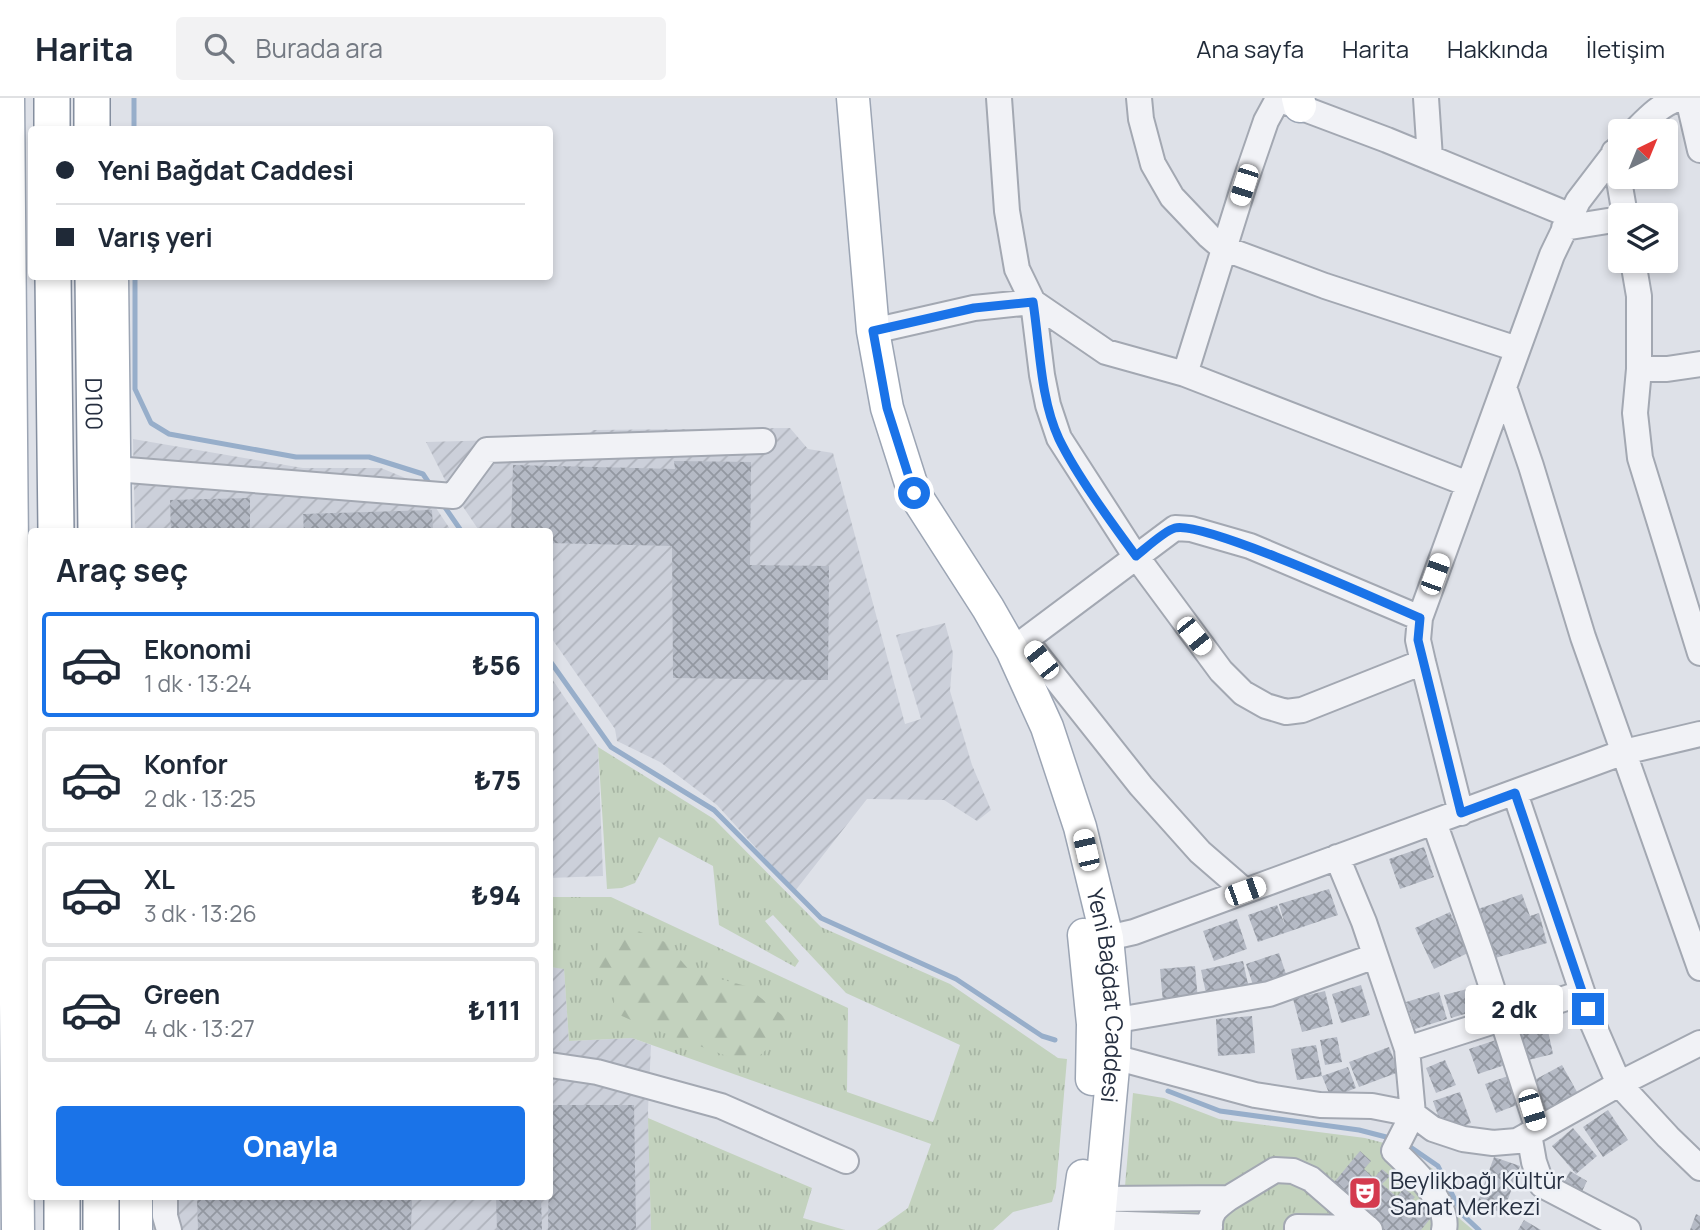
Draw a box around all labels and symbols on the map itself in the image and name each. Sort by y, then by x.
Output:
north arrow [1608,119,1678,189]
car [1228,162,1261,208]
street label: D100 [78,378,111,430]
route start [898,477,930,509]
car [1418,551,1453,597]
car [1173,613,1216,659]
car [1020,637,1063,683]
car [1072,827,1101,873]
car [1222,874,1269,908]
street label: Yeni Bağdat Caddesi [1080,885,1131,1104]
callout: 2 dk [1466,984,1564,1034]
route end [1572,993,1604,1025]
car [1516,1087,1549,1133]
place label: Beylikbağı Kültür Sanat Merkezi [1390,1164,1565,1222]
theatre icon: Beylikbağı Kültür Sanat Merkezi [1346,1174,1384,1212]

